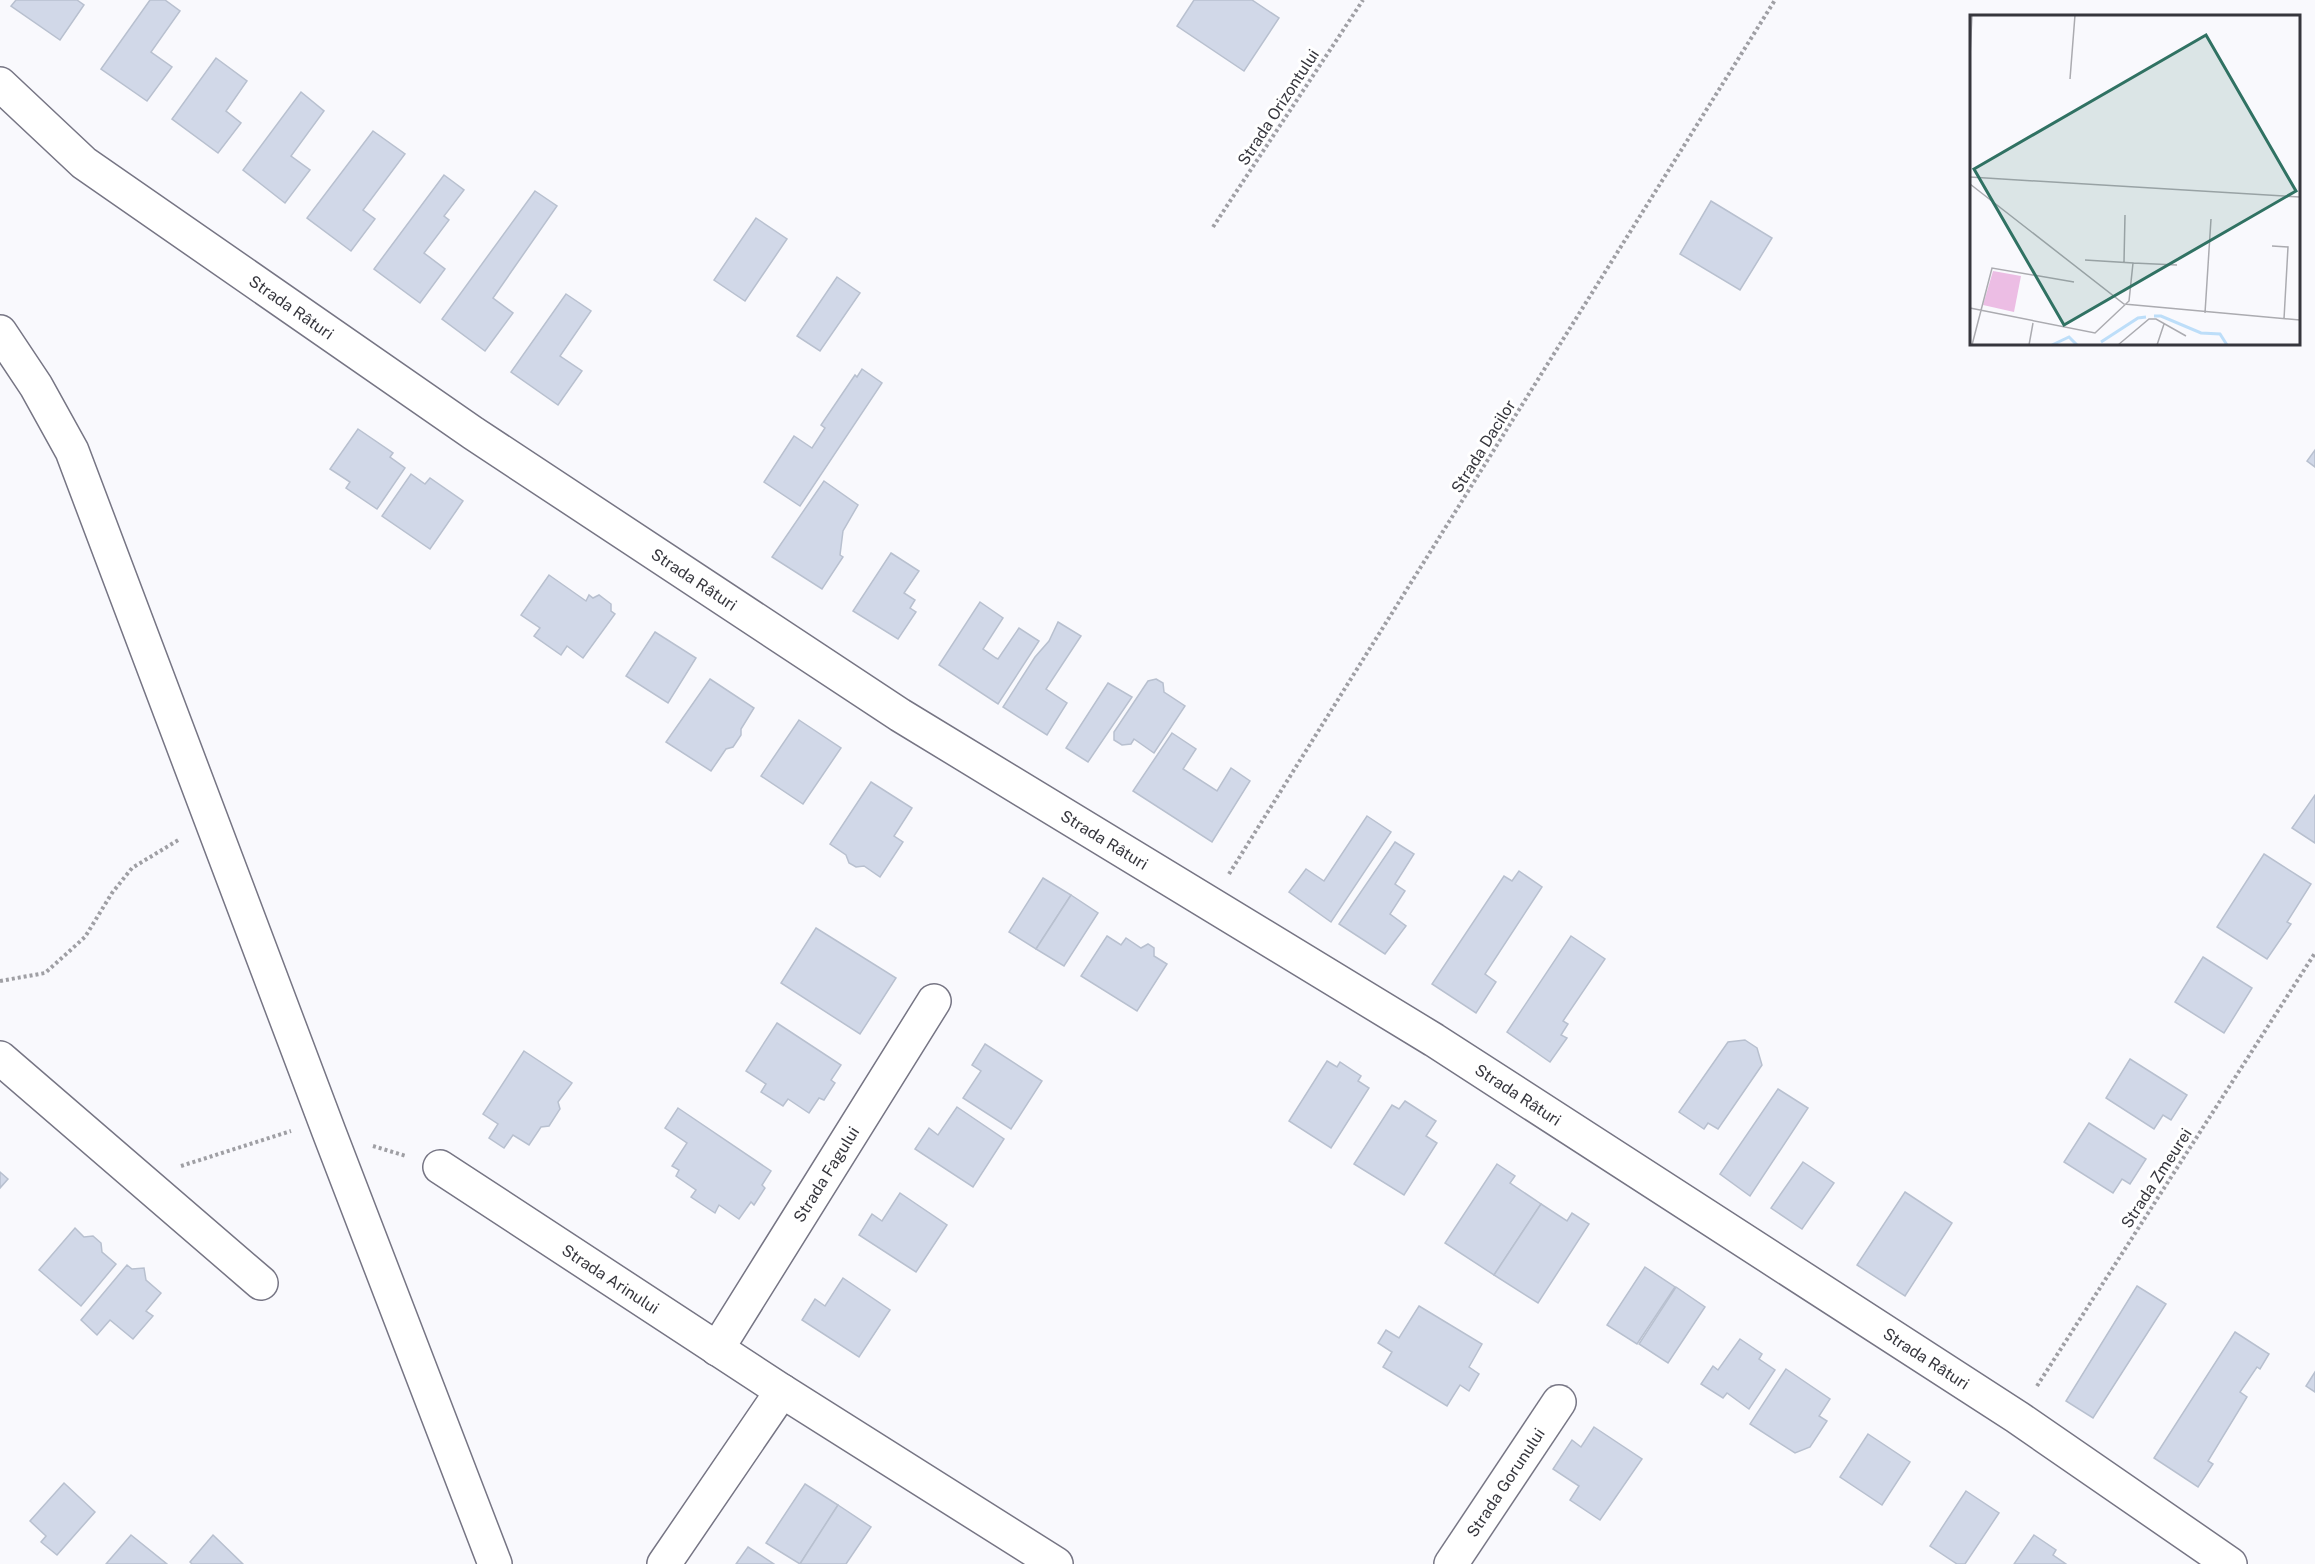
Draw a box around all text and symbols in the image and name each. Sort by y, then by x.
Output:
inset map [1970,15,2300,345]
street label: Strada Orizontului [1234,46,1323,169]
street label: Strada Râturi [245,272,337,343]
street label: Strada Dacilor [1447,396,1520,496]
street label: Strada Râturi [648,544,740,615]
street label: Strada Râturi [1057,806,1151,874]
street label: Strada Râturi [1471,1060,1565,1130]
street label: Strada Fagului [790,1123,863,1226]
street label: Strada Zmeurei [2117,1125,2196,1232]
street label: Strada Arinului [558,1241,662,1318]
street label: Strada Râturi [1879,1324,1973,1394]
street label: Strada Gorunului [1463,1425,1549,1541]

